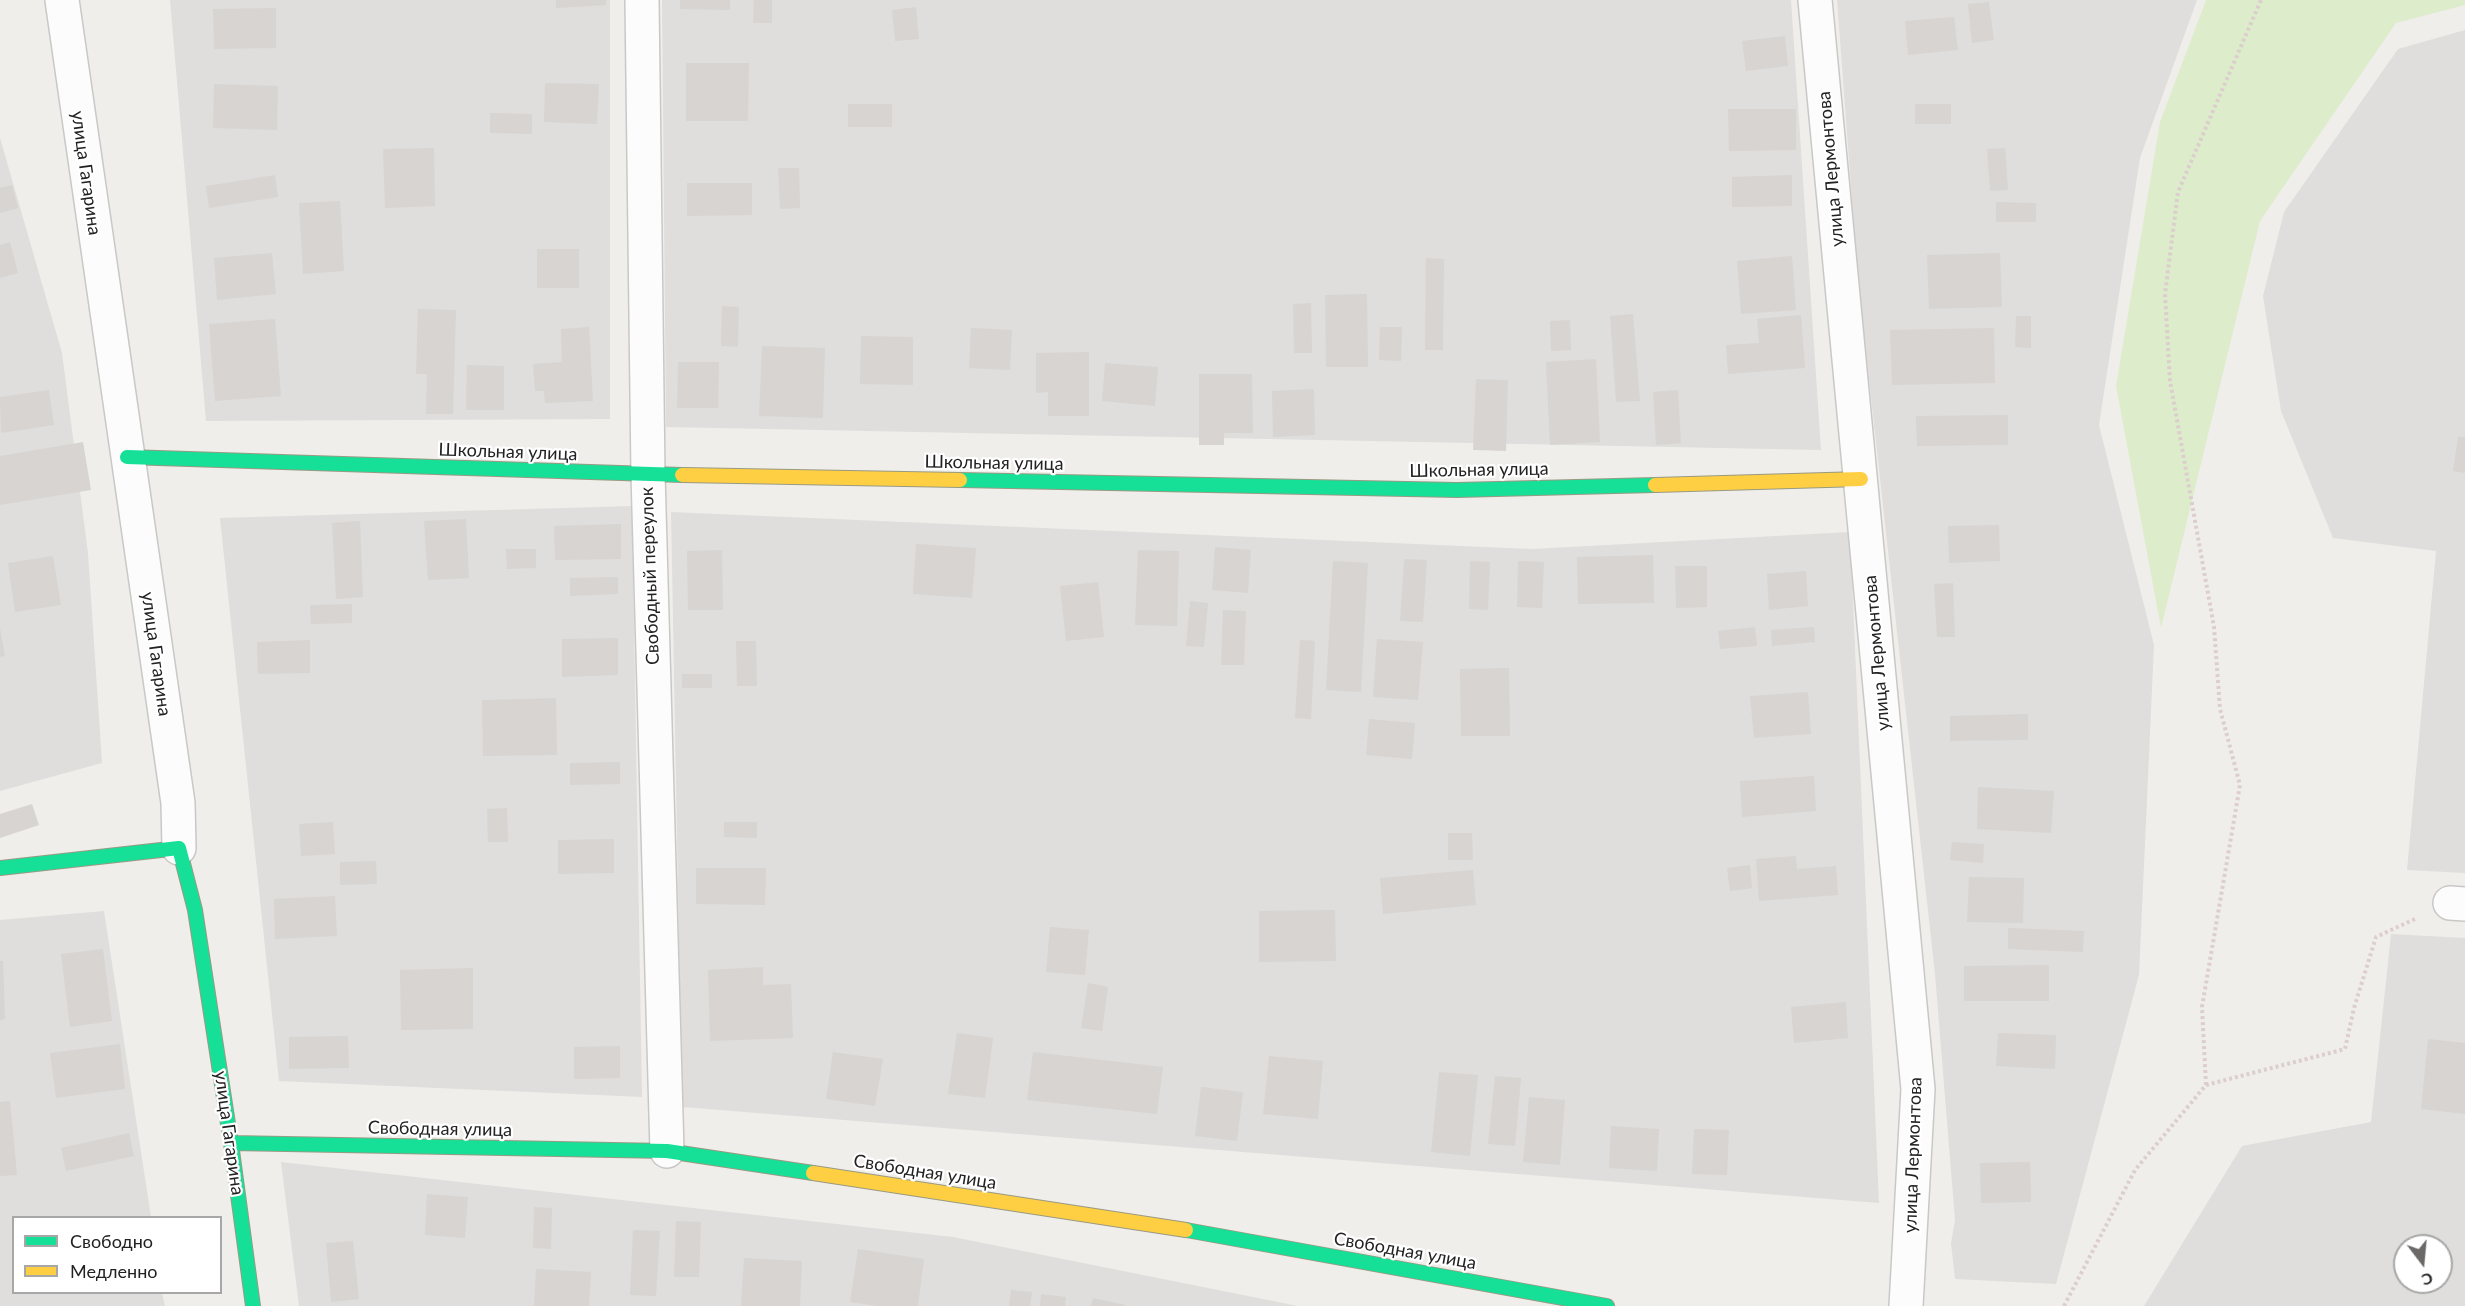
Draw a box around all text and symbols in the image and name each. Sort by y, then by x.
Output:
street label: улица Лермонтова [1813,90,1849,248]
street label: улица Гагарина [67,109,105,237]
street label: Школьная улица [438,439,578,465]
street label: Школьная улица [924,451,1064,475]
street label: Школьная улица [1409,458,1549,482]
street label: Свободный переулок [636,487,664,665]
street label: улица Лермонтова [1859,574,1895,732]
street label: улица Гагарина [137,590,175,718]
street label: улица Гагарина [210,1069,248,1197]
street label: улица Лермонтова [1899,1077,1927,1233]
street label: Свободная улица [368,1117,512,1141]
street label: Свободная улица [852,1150,998,1194]
legend [12,1216,222,1294]
street label: Свободная улица [1332,1228,1478,1274]
text: Свободно [70,1230,153,1252]
north arrow [2393,1234,2453,1294]
text: Медленно [70,1260,158,1282]
text: С [2420,1269,2435,1290]

